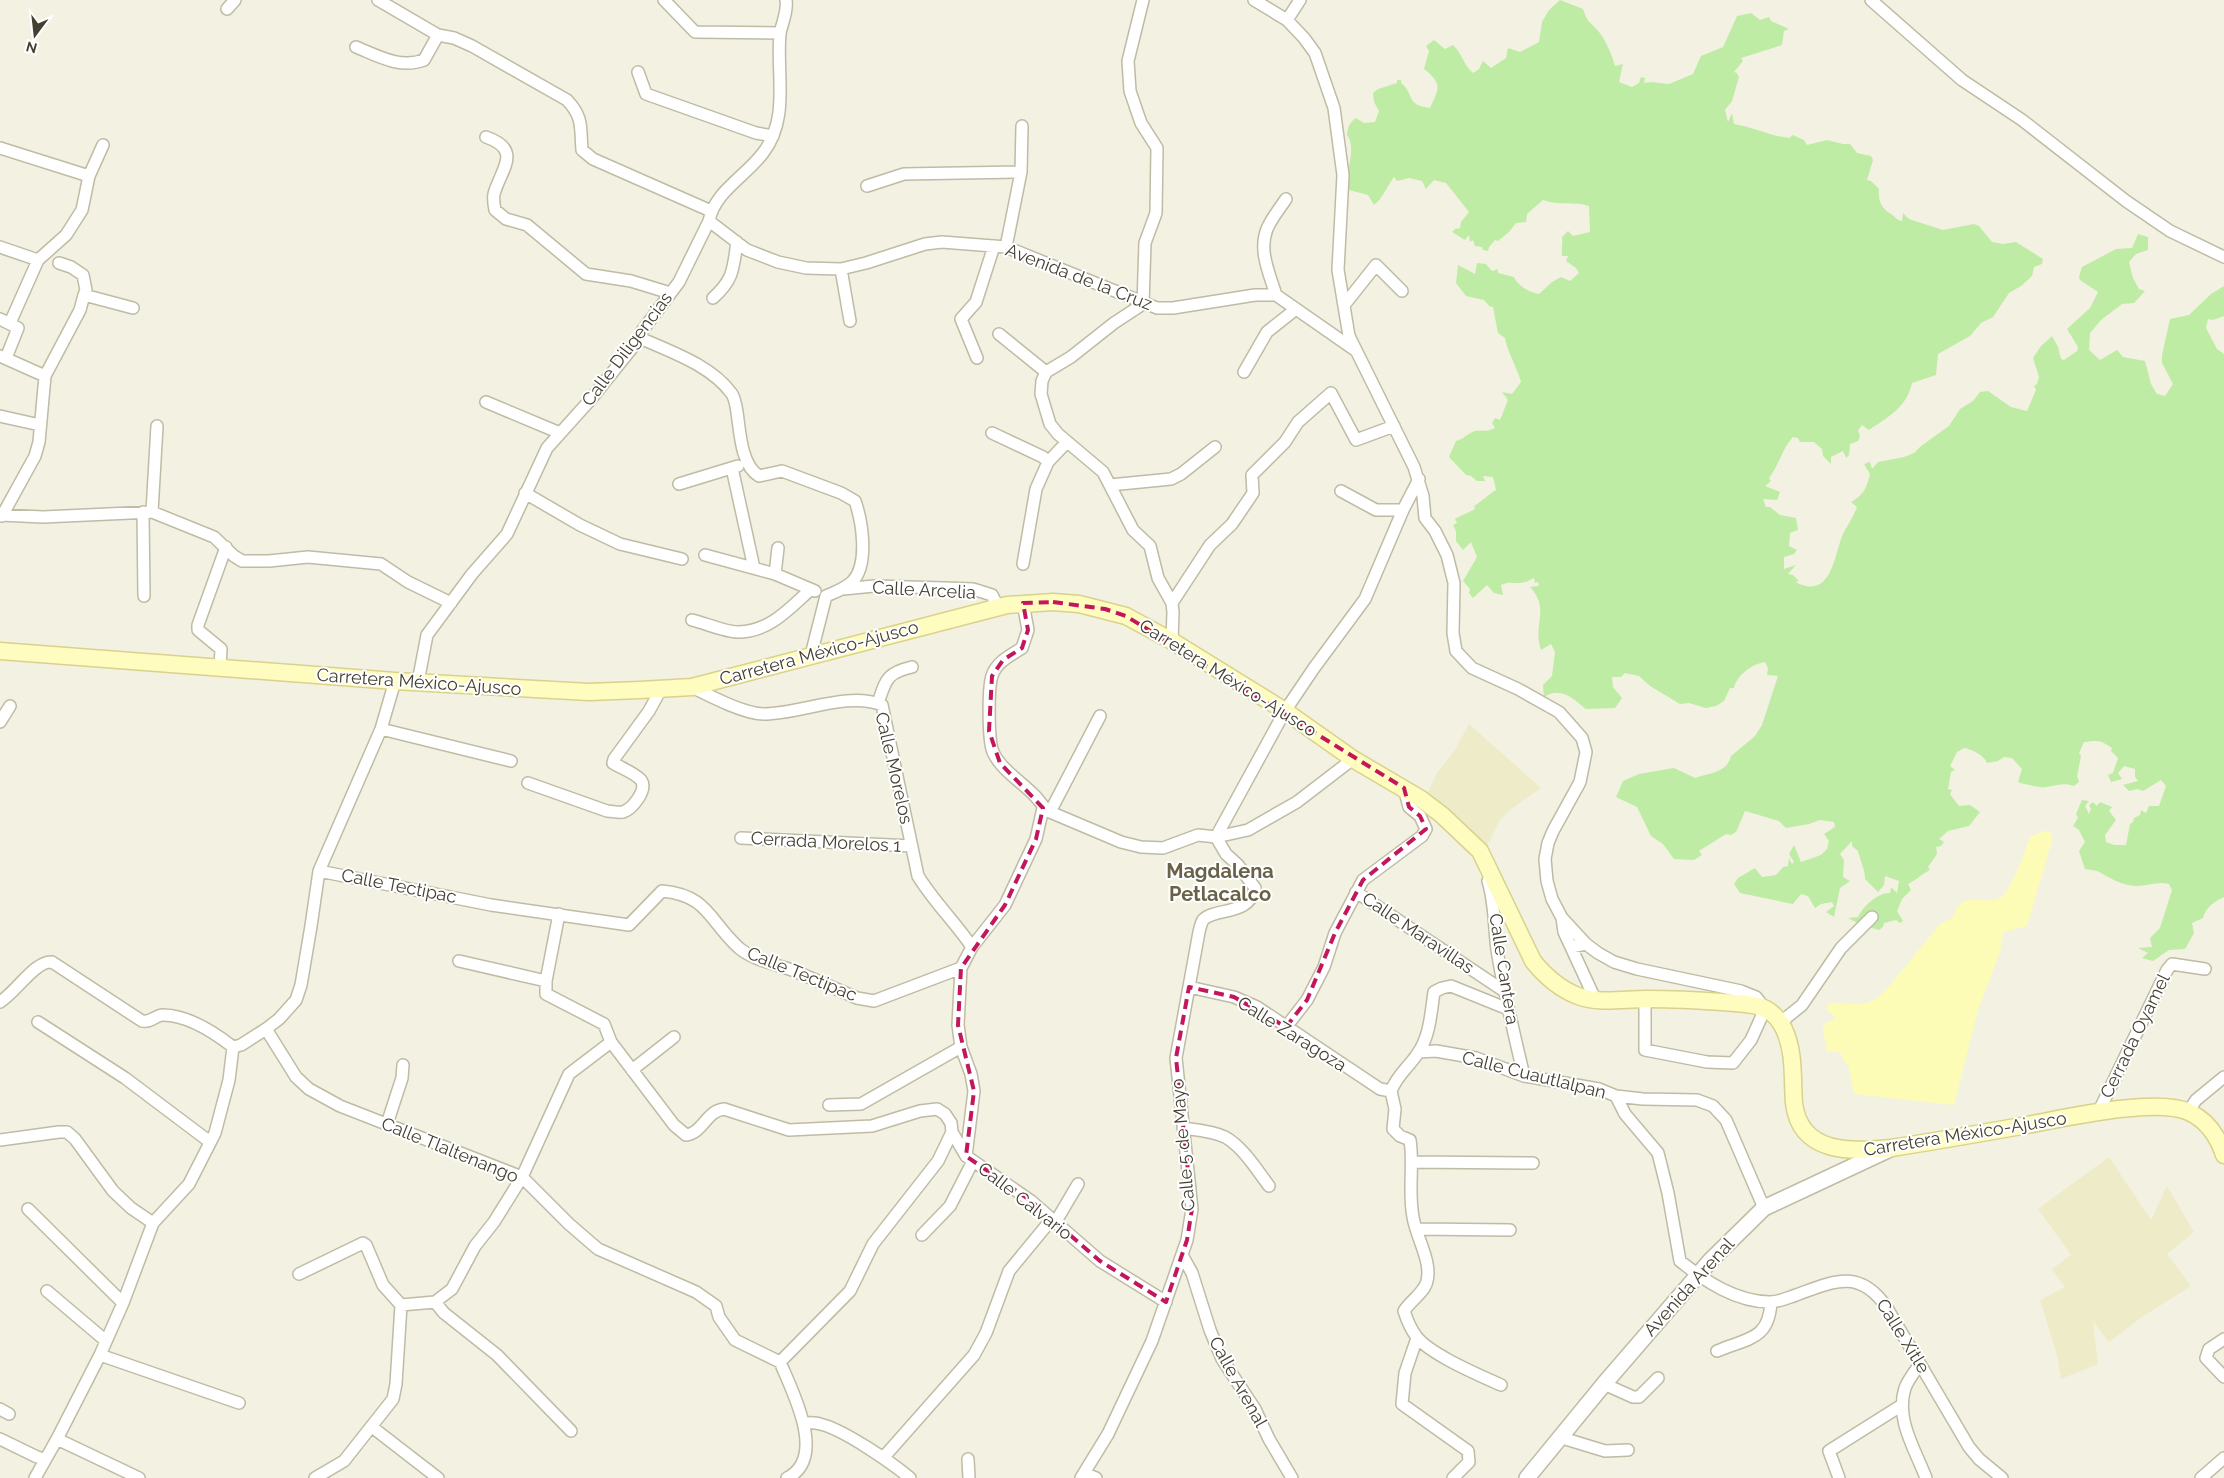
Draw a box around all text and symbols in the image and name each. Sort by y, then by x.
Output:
north arrow [10,10,60,60]
text: N [24,38,39,57]
street label: Avenida de la Cruz [1003,239,1156,314]
street label: Calle Diligencias [577,287,676,410]
street label: Calle Arcelia [872,576,976,603]
street label: Carretera México-Ajusco [1136,614,1321,741]
street label: Carretera México-Ajusco [717,616,921,689]
street label: Carretera México-Ajusco [316,664,522,699]
street label: Calle Morelos [871,710,918,826]
street label: Cerrada Morelos 1 [750,827,902,856]
district label: Magdalena Petlacalco [1166,859,1274,906]
street label: Calle Tectipac [340,864,459,907]
street label: Calle Maravillas [1358,887,1478,978]
street label: Calle Cantera [1485,912,1524,1026]
street label: Calle Tectipac [744,942,860,1005]
street label: Cerrada Oyamel [2095,970,2174,1101]
street label: Calle Zaragoza [1234,992,1351,1076]
street label: Calle Cuautlalpan [1460,1046,1608,1103]
street label: Calle 5 de Mayo [1166,1077,1199,1212]
street label: Carretera México-Ajusco [1862,1107,2068,1160]
street label: Calle Tlaltenango [378,1112,522,1187]
street label: Calle Calvario [974,1157,1077,1244]
street label: Avenida Arenal [1639,1233,1738,1340]
street label: Calle Xitle [1872,1295,1935,1377]
street label: Calle Arenal [1205,1333,1272,1431]

